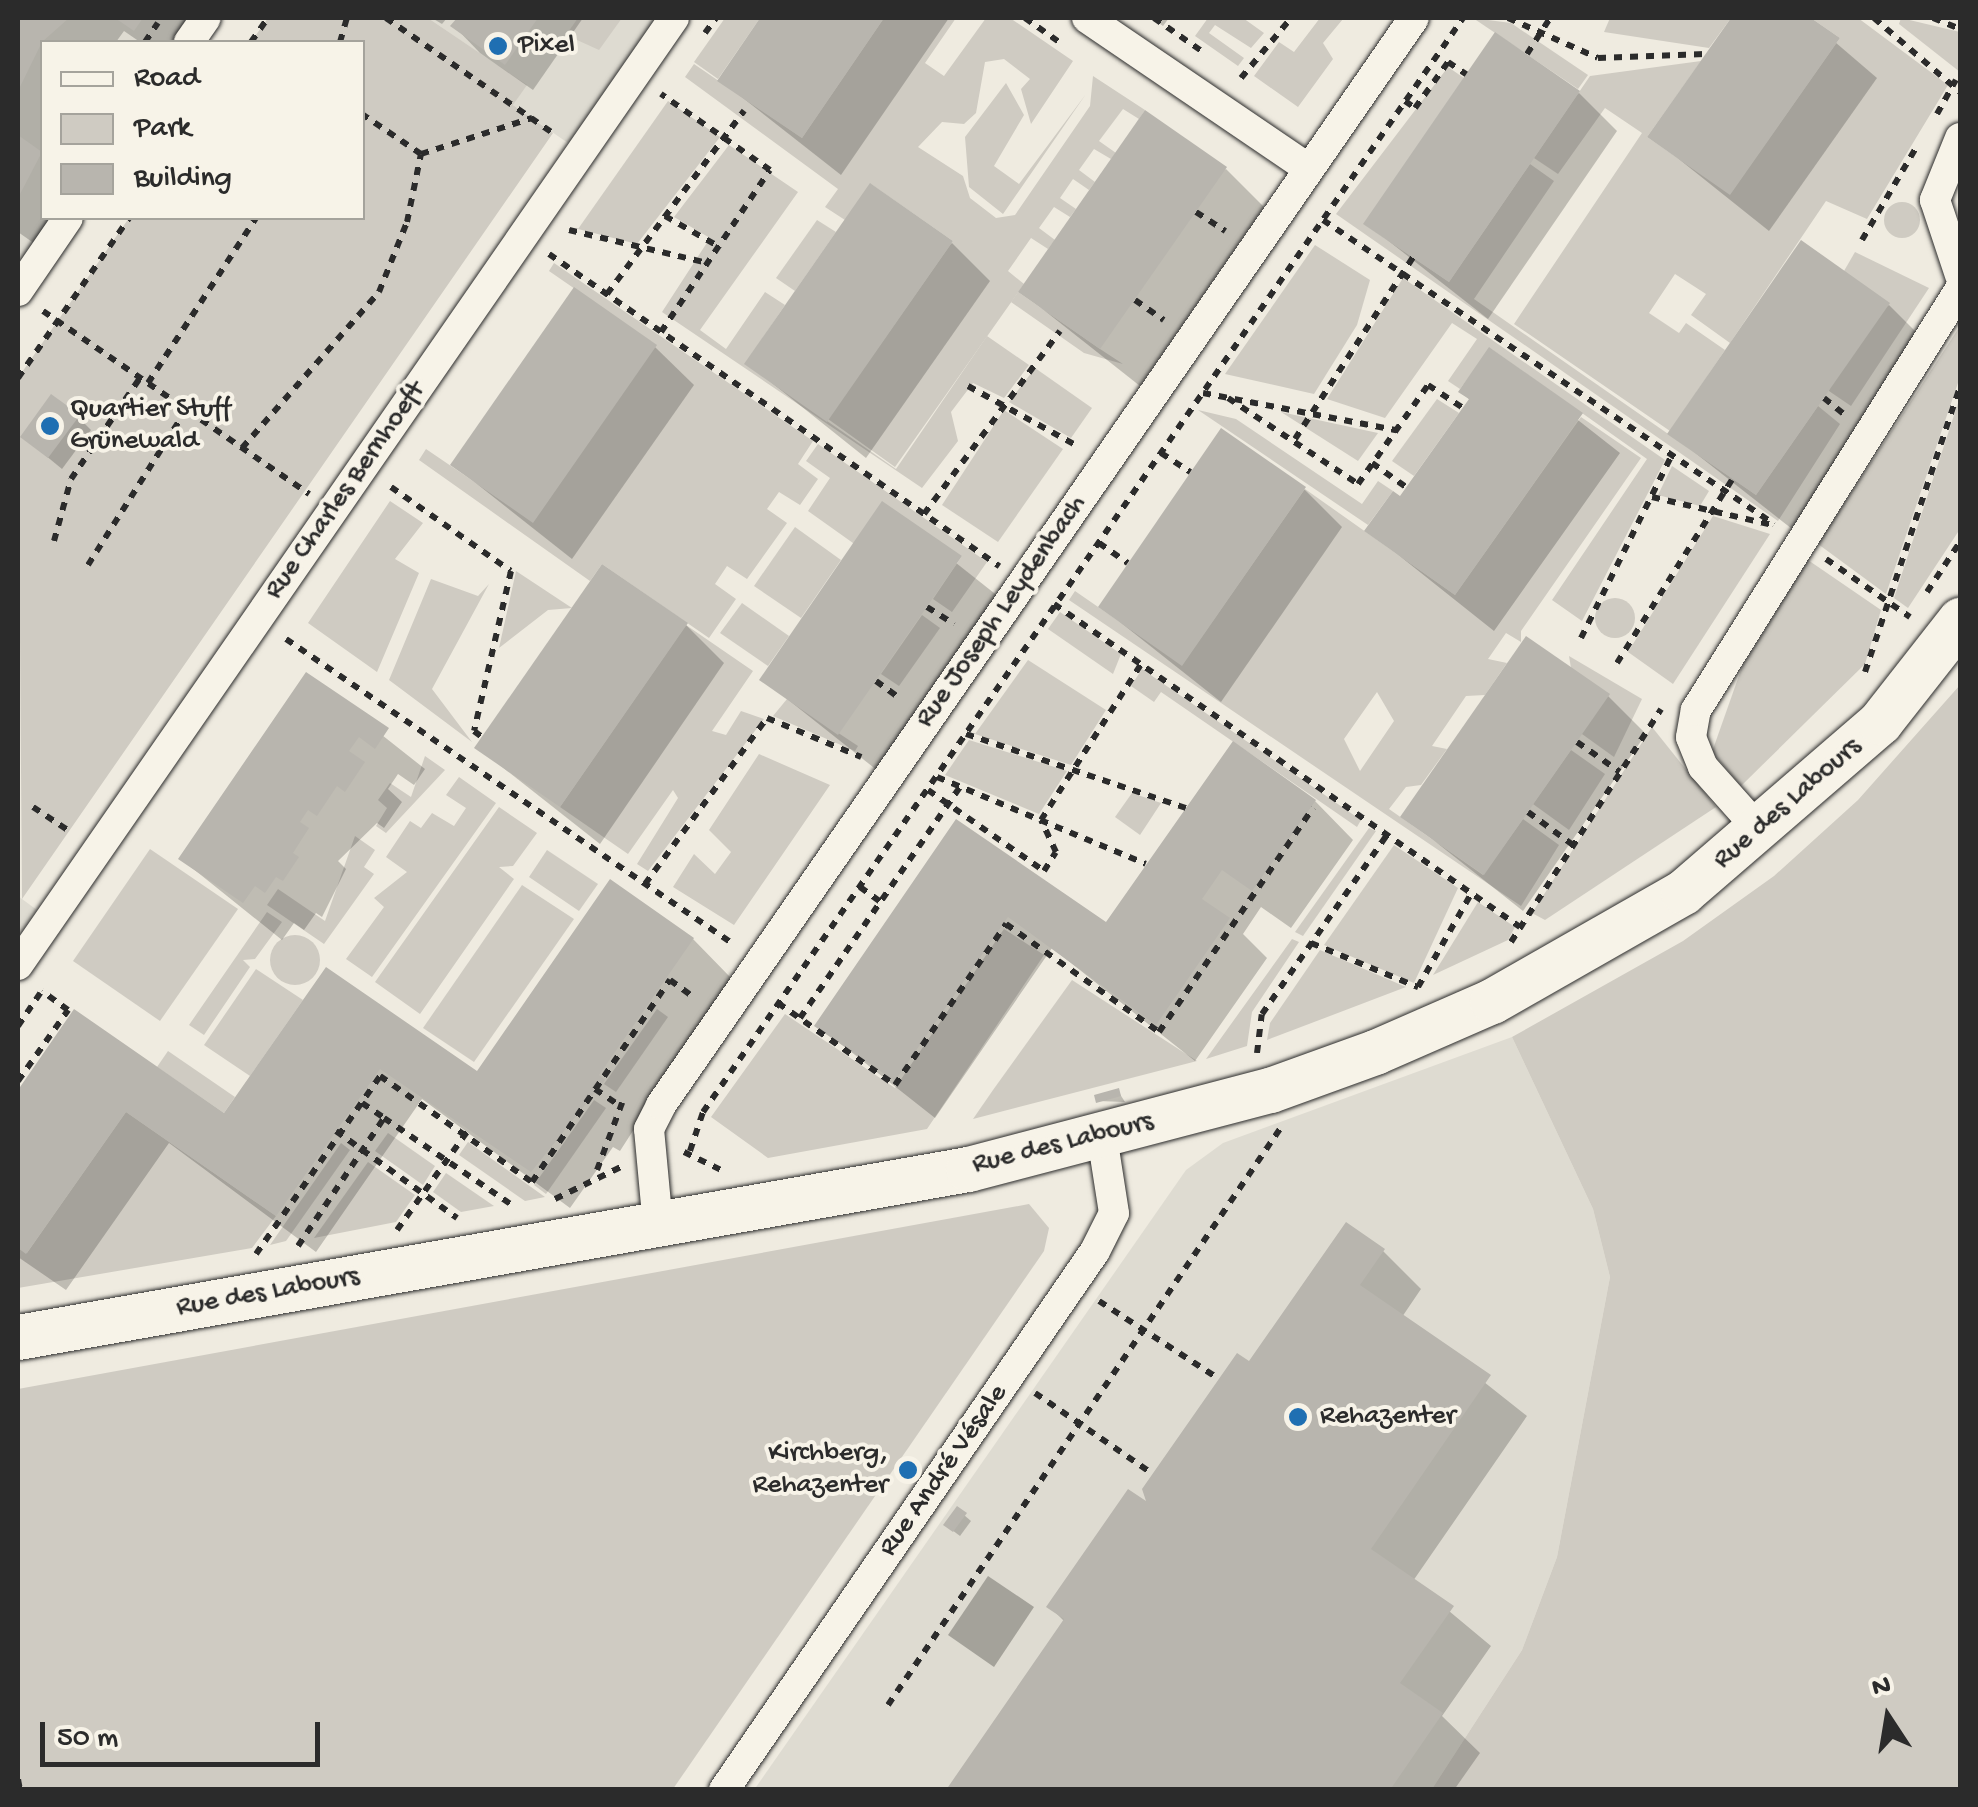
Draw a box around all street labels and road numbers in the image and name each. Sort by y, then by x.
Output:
street label: Rue Charles Bernhoeft [258,376,434,606]
street label: Rue Joseph Leydenbach [909,489,1095,735]
street label: Rue des Labours [1707,731,1869,877]
street label: Rue des Labours [969,1105,1157,1183]
street label: Rue des Labours [174,1260,362,1326]
street label: Rue André Vésale [872,1378,1016,1564]

